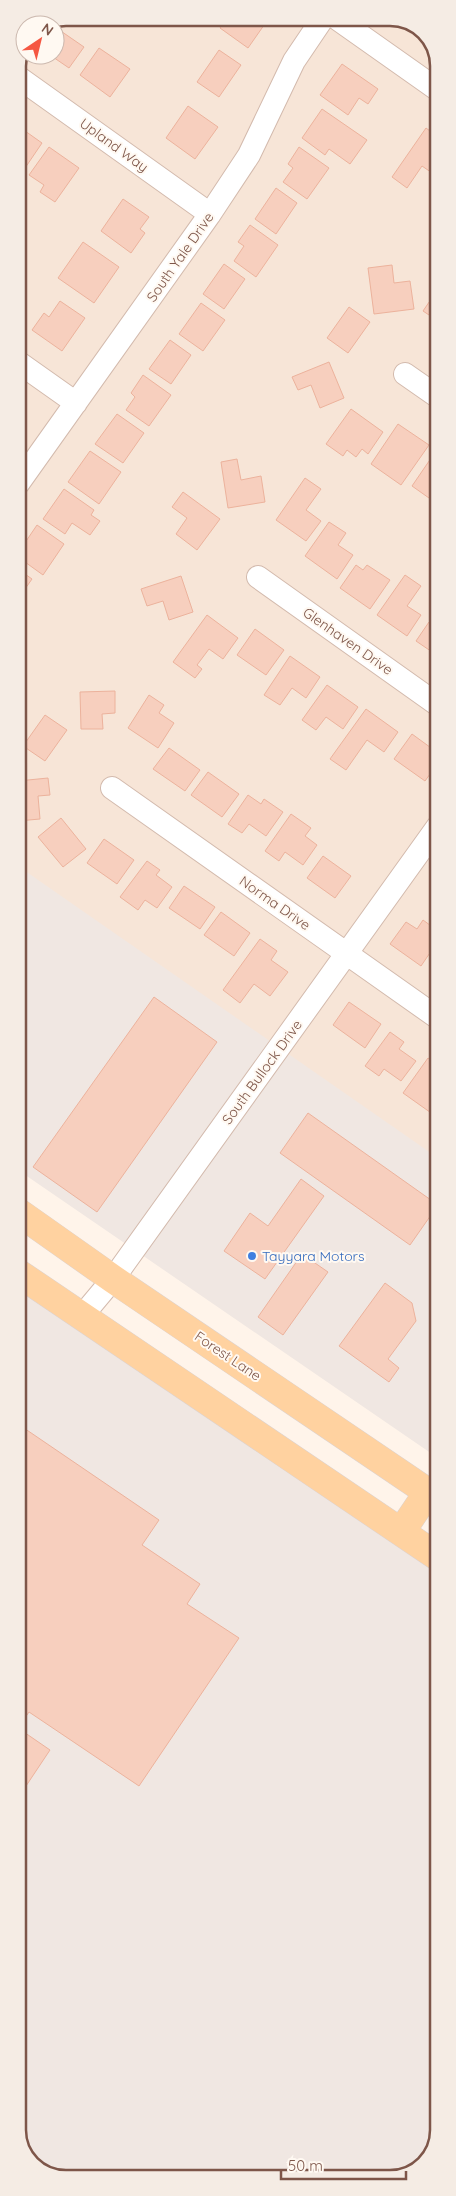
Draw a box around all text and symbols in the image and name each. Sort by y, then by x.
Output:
north arrow [15,15,65,65]
text: N [38,19,57,40]
street label: Upland Way [76,114,152,176]
street label: South Yale Drive [142,209,218,305]
street label: Glenhaven Drive [299,603,397,679]
street label: Norma Drive [236,872,314,934]
street label: South Bullock Drive [218,1016,306,1128]
place label: Tayyara Motors [262,1247,365,1265]
marker: Tayyara Motors [246,1250,258,1262]
street label: Forest Lane [191,1327,265,1385]
scale bar [281,2148,406,2180]
text: 50 m [288,2156,323,2175]

